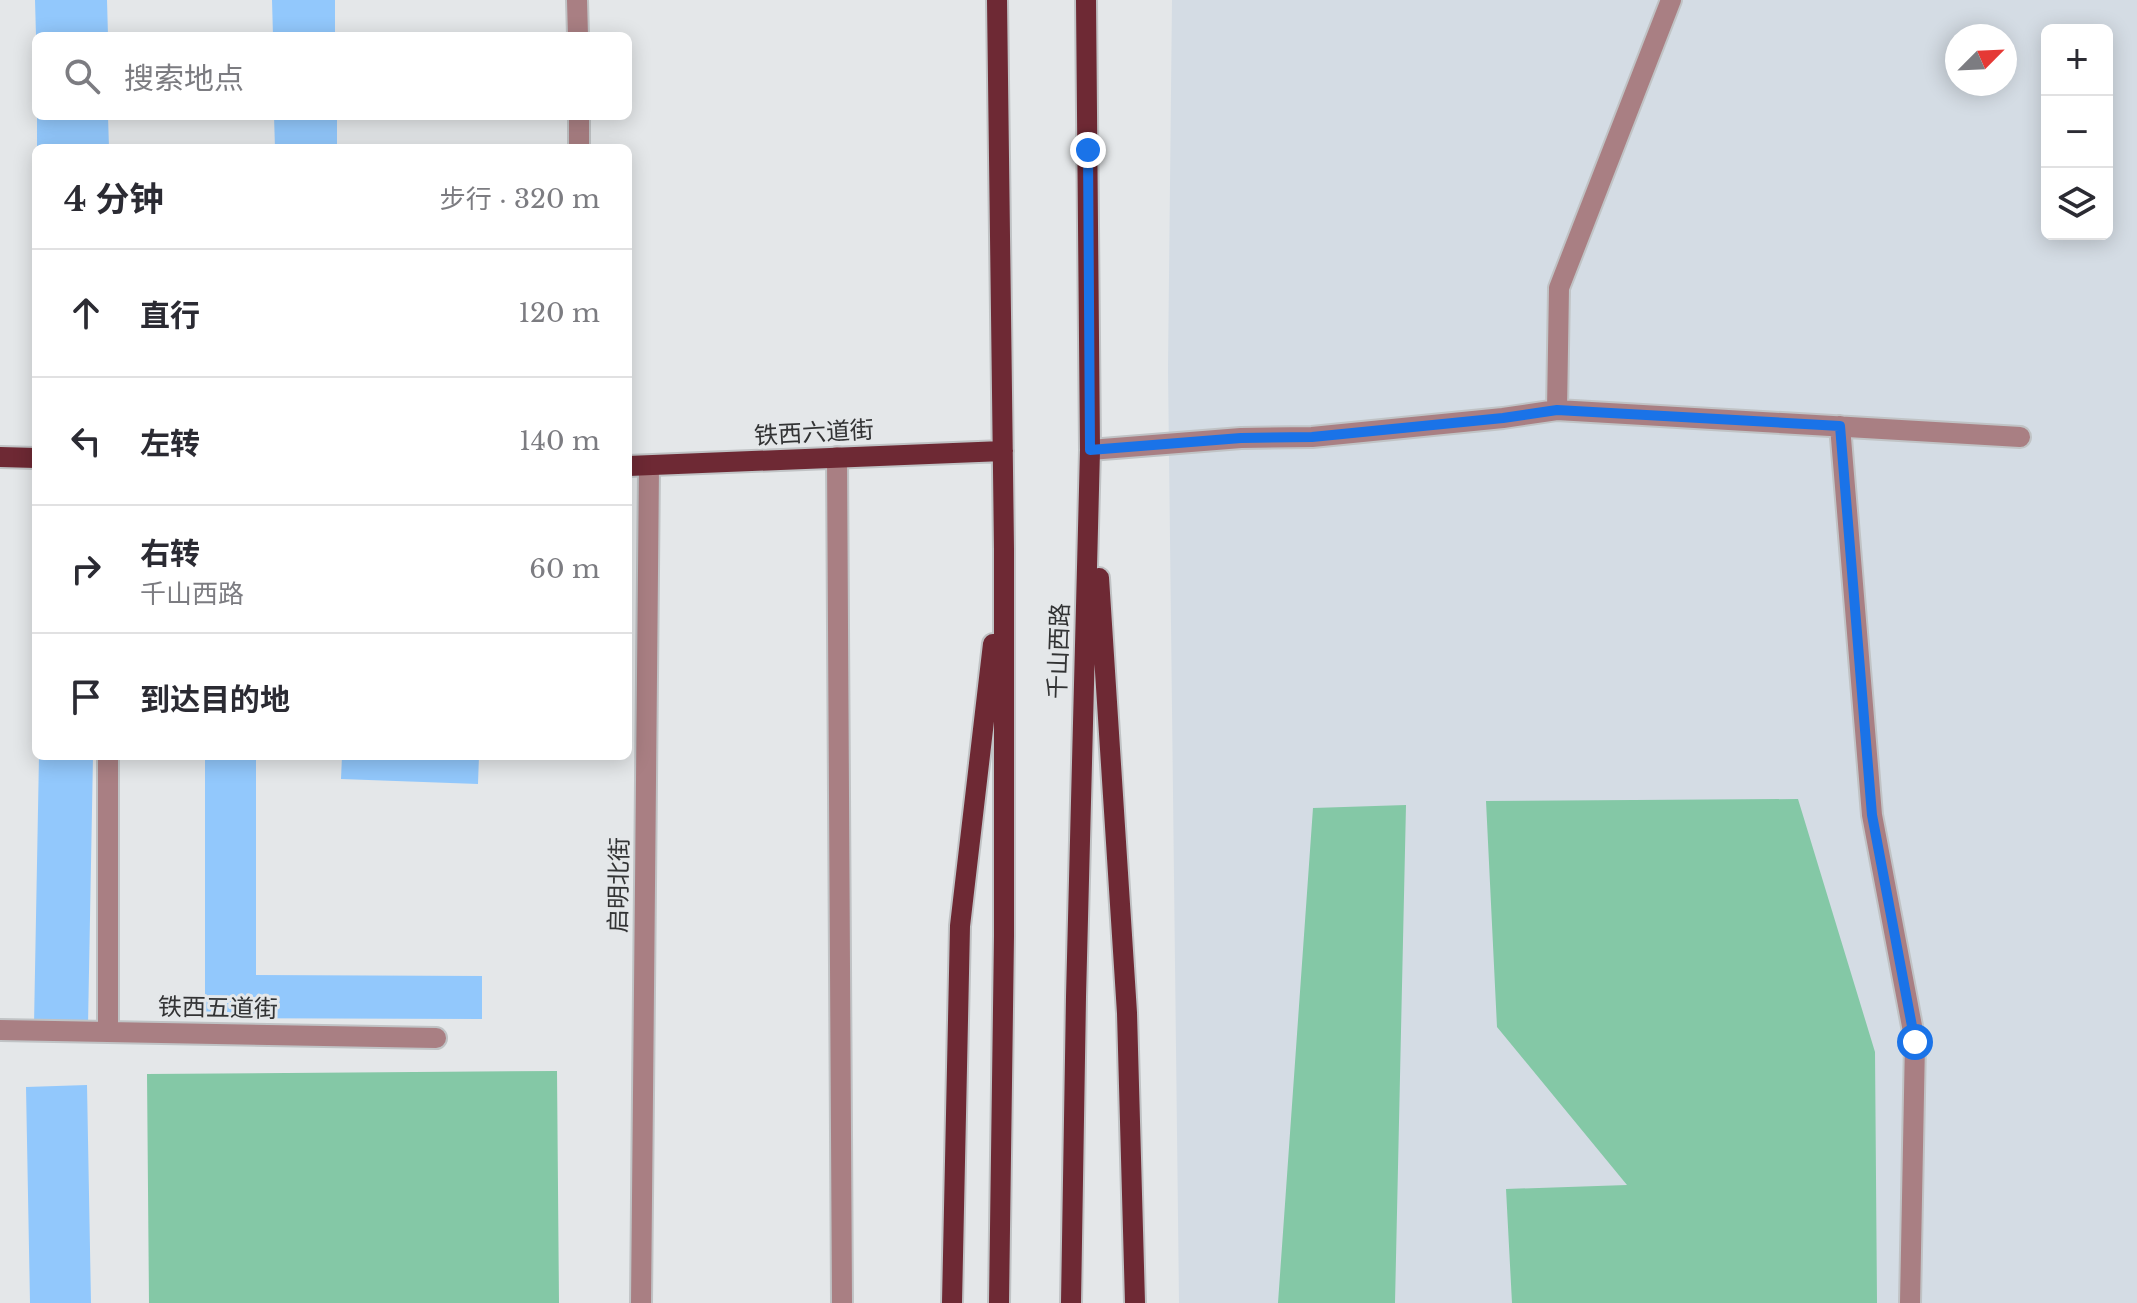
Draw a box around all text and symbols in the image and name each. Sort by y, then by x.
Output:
north arrow [1945,24,2017,96]
map controls [2041,24,2113,240]
button: + [2041,24,2113,96]
search box [32,32,632,120]
icon: search [60,54,104,98]
text: 搜索地点 [124,60,244,97]
button: − [2041,96,2113,168]
route end [1070,132,1106,168]
button: layers [2041,168,2113,240]
text: 4 分钟 [64,178,164,220]
text: 步行 · 320 m [440,183,600,215]
icon: ahead [64,291,108,335]
text: 直行 [140,297,200,334]
text: 120 m [518,297,600,329]
street label: 铁西六道街 [753,415,875,450]
icon: left [64,419,108,463]
text: 左转 [140,425,200,462]
text: 140 m [519,425,600,457]
text: 右转 [140,535,200,572]
icon: right [64,547,108,591]
text: 60 m [529,553,600,585]
text: 千山西路 [140,578,244,610]
street label: 千山西路 [1042,603,1075,699]
icon: arrive [64,675,108,719]
text: 到达目的地 [140,681,290,718]
street label: 启明北街 [603,837,634,933]
street label: 铁西五道街 [158,992,278,1023]
route start [1897,1024,1933,1060]

